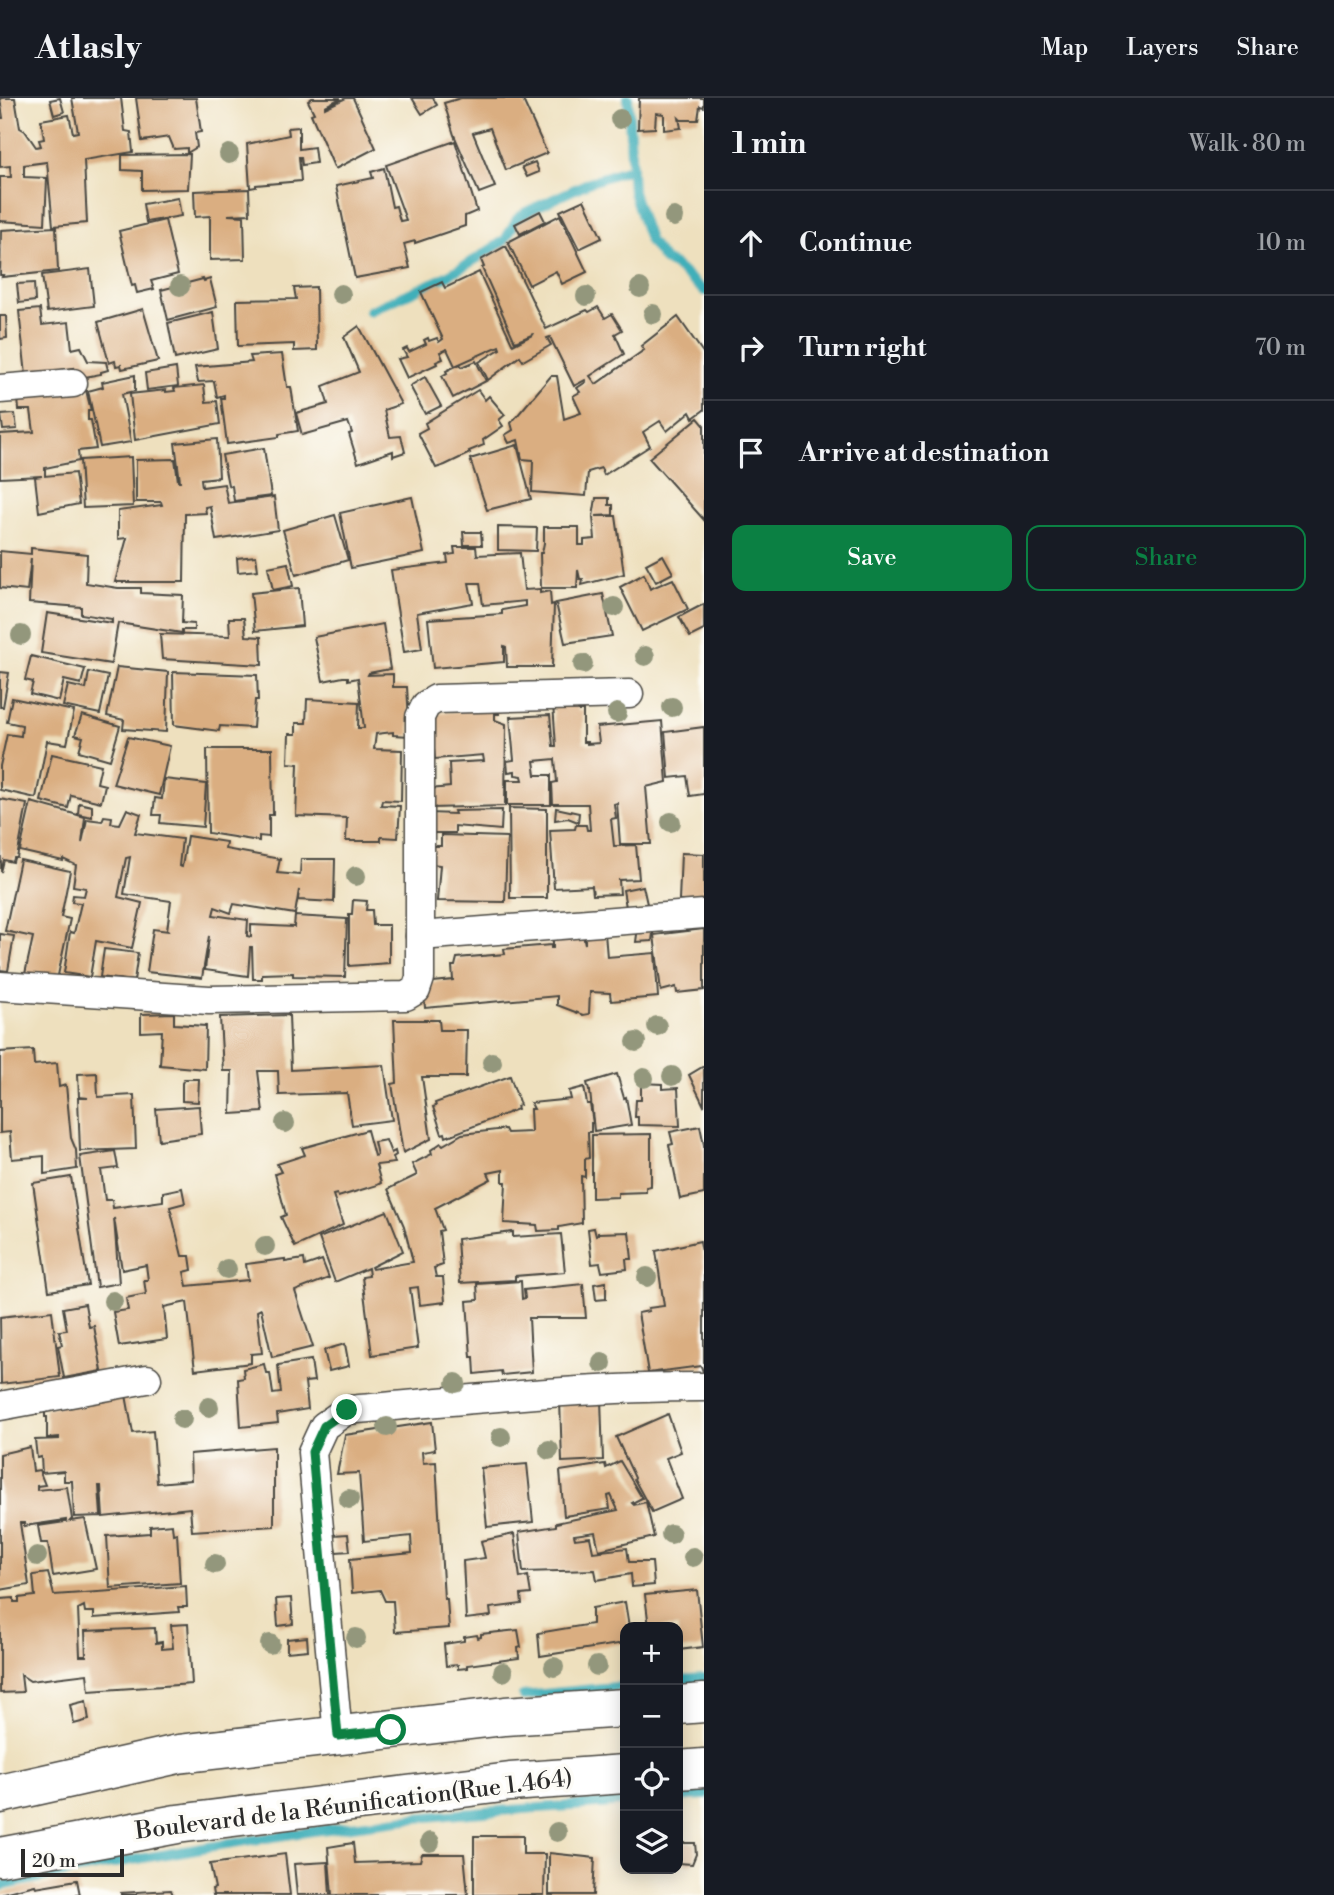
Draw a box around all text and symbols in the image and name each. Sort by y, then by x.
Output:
text: Atlasly [35,28,141,69]
text: Map [1041,33,1088,63]
text: Layers [1126,33,1198,63]
text: Share [1236,33,1299,63]
text: 1 min [732,125,807,163]
text: Walk · 80 m [1189,130,1306,158]
icon: ahead [732,224,770,262]
text: Continue [799,227,912,259]
text: 10 m [1257,229,1306,257]
icon: right [732,329,770,367]
text: Turn right [799,332,927,364]
text: 70 m [1255,334,1306,362]
icon: arrive [732,434,770,472]
text: Arrive at destination [799,437,1049,469]
button: Save [732,525,1012,591]
button: Share [1026,525,1306,591]
route end [331,1394,362,1425]
map controls [620,1622,683,1874]
button: + [620,1622,683,1685]
button: − [620,1685,683,1748]
route start [375,1714,406,1745]
button: locate [620,1748,683,1811]
street label: Boulevard de la Réunification(Rue 1.464) [133,1763,574,1847]
button: layers [620,1811,683,1874]
scale bar [21,1846,124,1878]
text: 20 m [32,1849,76,1873]

